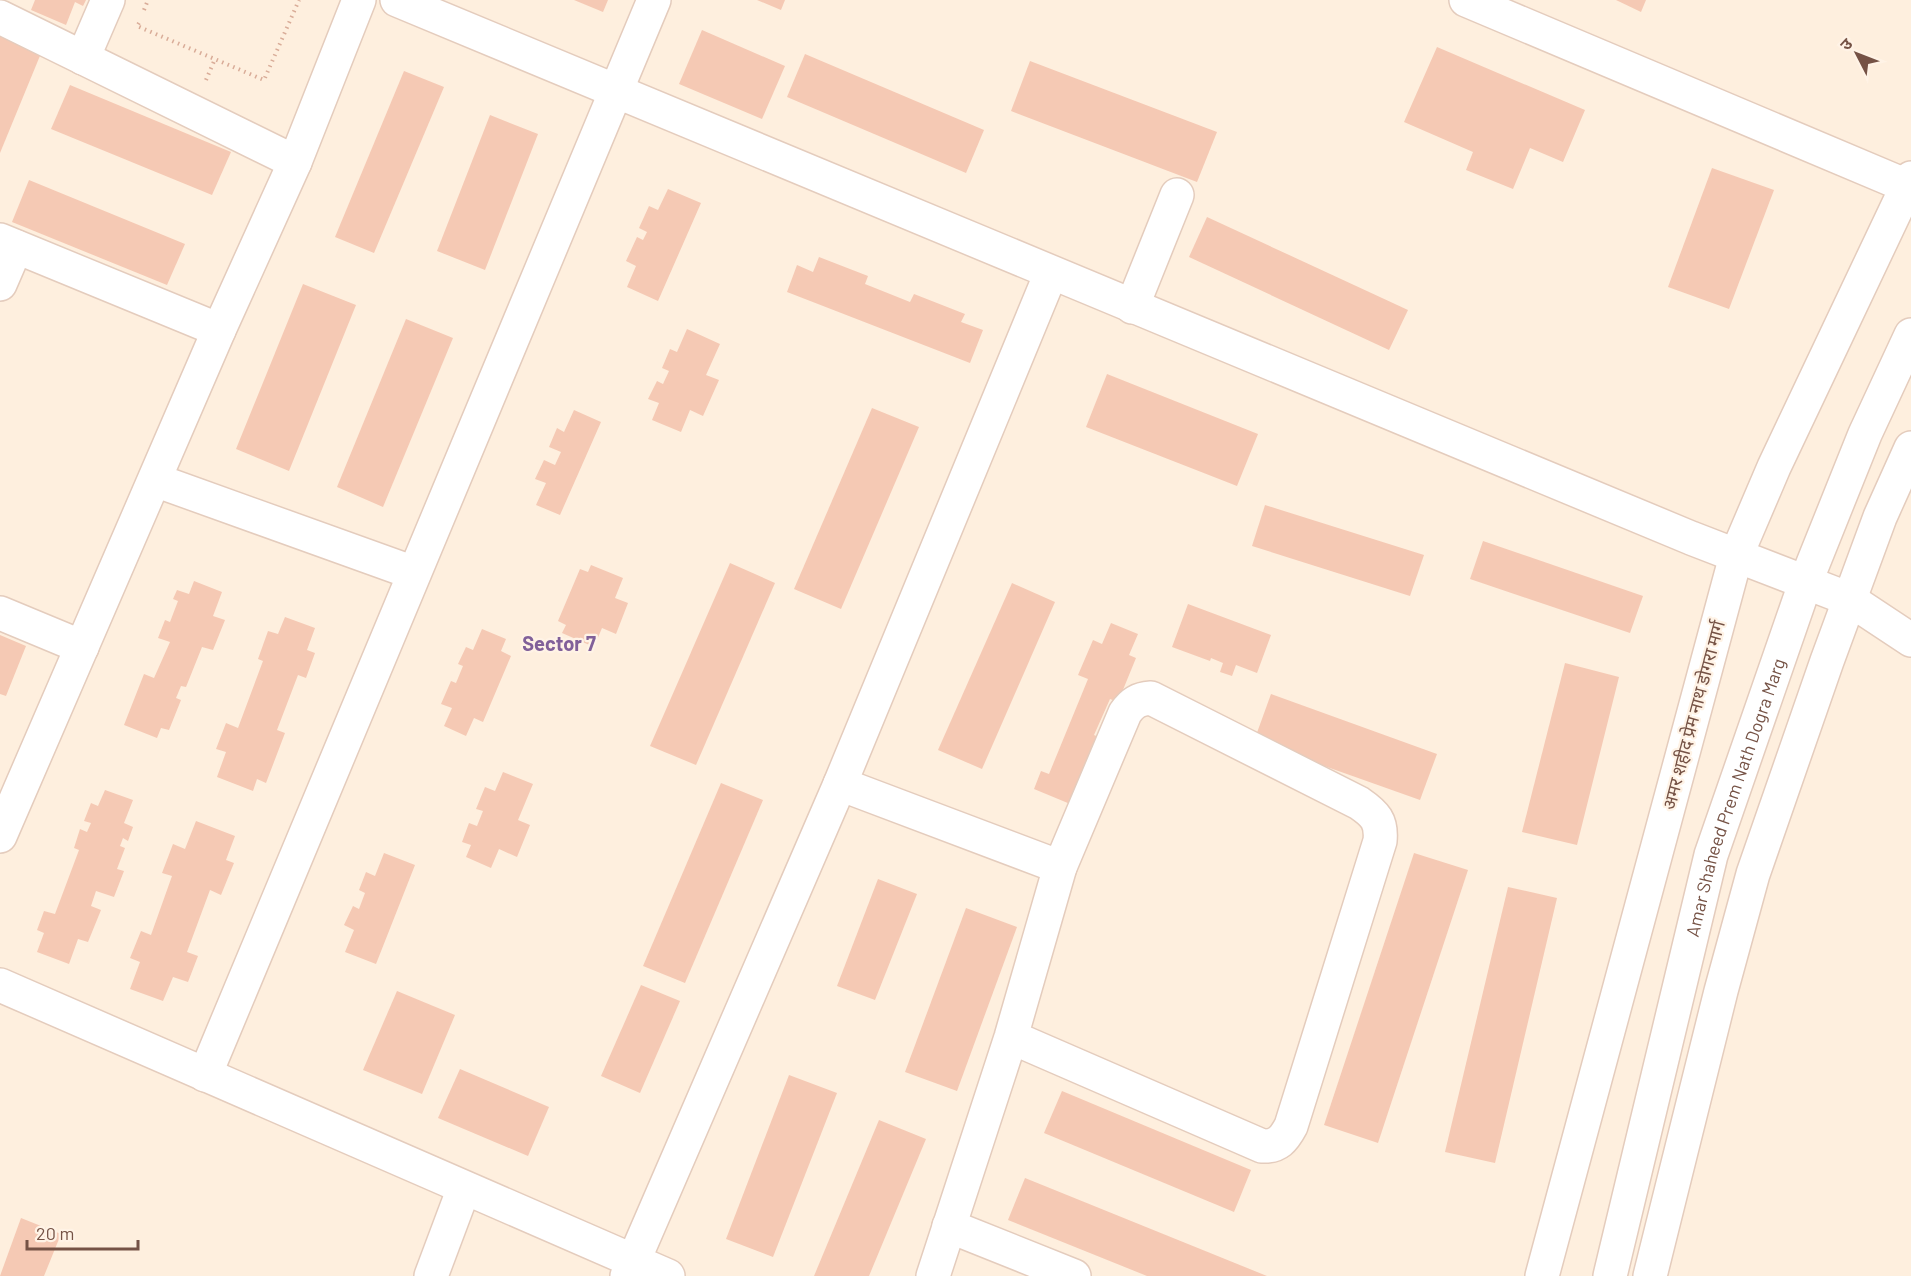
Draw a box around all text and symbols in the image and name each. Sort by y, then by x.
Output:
north arrow [1827,24,1887,84]
text: उ [1835,33,1856,53]
street label: अमर शहीद प्रेम नाथ डोगरा मार्ग [1657,617,1729,812]
district label: Sector 7 [522,631,596,655]
street label: Amar Shaheed Prem Nath Dogra Marg [1681,655,1789,939]
scale bar [27,1213,138,1251]
text: 20 m [36,1222,74,1244]

